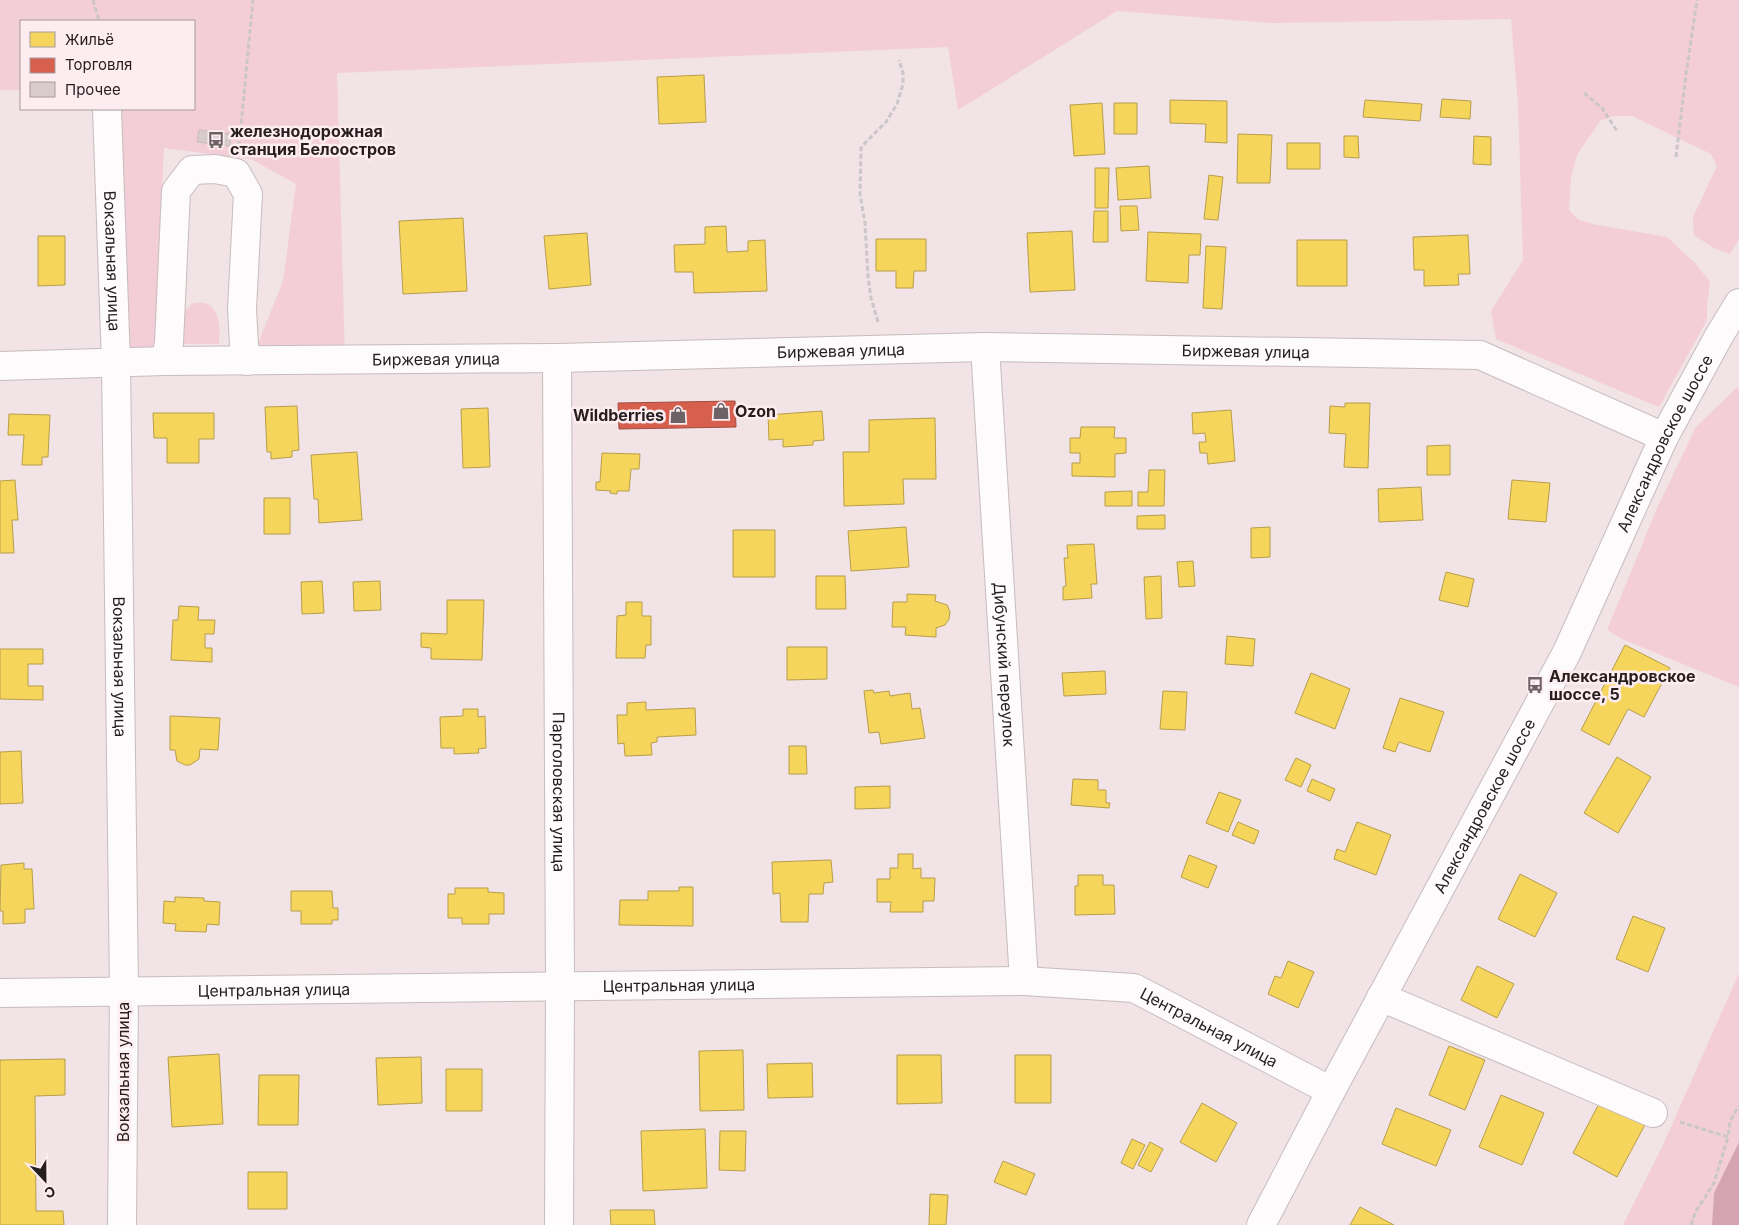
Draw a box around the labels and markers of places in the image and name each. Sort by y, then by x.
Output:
place label: железнодорожная станция Белоостров [230,121,396,159]
bus stop icon: железнодорожная станция Белоостров [206,130,226,150]
shop icon: Ozon [711,401,731,421]
place label: Ozon [735,401,776,421]
place label: Wildberries [573,405,664,425]
shop icon: Wildberries [668,405,688,425]
place label: Александровское шоссе, 5 [1549,666,1695,704]
bus stop icon: Александровское шоссе, 5 [1525,675,1545,695]

